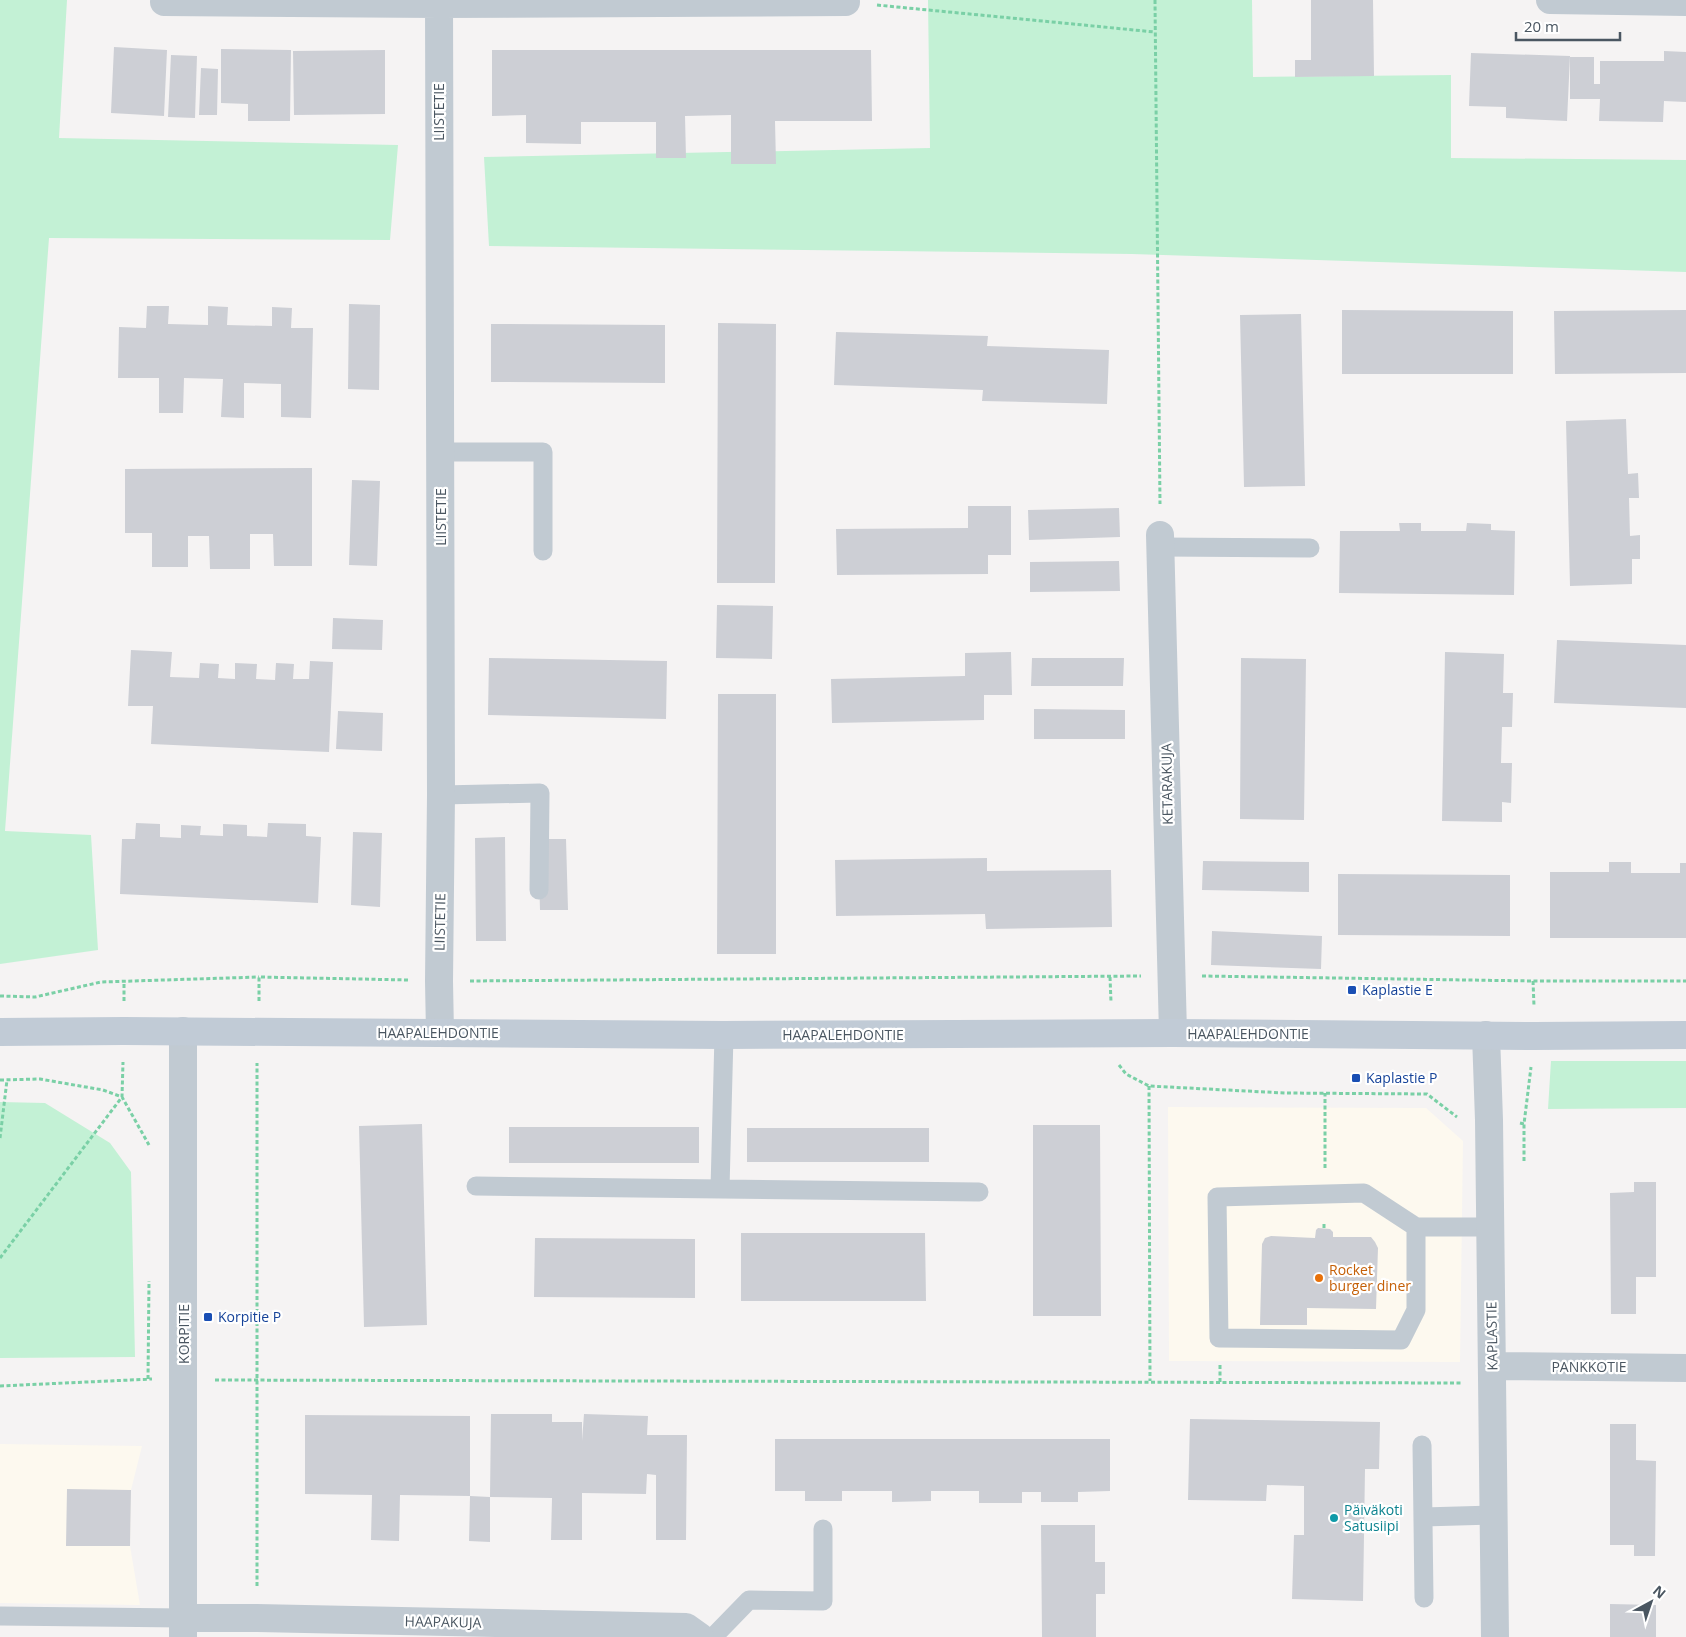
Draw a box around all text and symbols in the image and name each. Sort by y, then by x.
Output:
scale bar [1516,10,1620,42]
text: 20 m [1524,16,1559,36]
street label: LIISTETIE [429,83,448,141]
street label: LIISTETIE [431,488,450,546]
street label: KETARAKUJA [1156,743,1177,825]
street label: LIISTETIE [429,893,450,951]
place label: Kaplastie E [1362,980,1433,999]
marker: Kaplastie E [1346,984,1358,996]
street label: HAAPALEHDONTIE [377,1023,499,1042]
street label: HAAPALEHDONTIE [1187,1024,1309,1043]
street label: HAAPALEHDONTIE [782,1025,904,1044]
place label: Kaplastie P [1366,1068,1437,1087]
marker: Kaplastie P [1350,1072,1362,1084]
place label: Rocket burger diner [1329,1260,1411,1295]
marker: Rocket burger diner [1313,1272,1325,1284]
street label: KAPLASTIE [1481,1301,1502,1371]
street label: KORPITIE [174,1304,193,1364]
place label: Korpitie P [218,1307,281,1326]
marker: Korpitie P [202,1311,214,1323]
street label: PANKKOTIE [1551,1357,1627,1376]
place label: Päiväkoti Satusiipi [1344,1500,1403,1535]
marker: Päiväkoti Satusiipi [1328,1512,1340,1524]
north arrow [1626,1577,1676,1627]
text: N [1649,1581,1670,1603]
street label: HAAPAKUJA [404,1611,482,1632]

